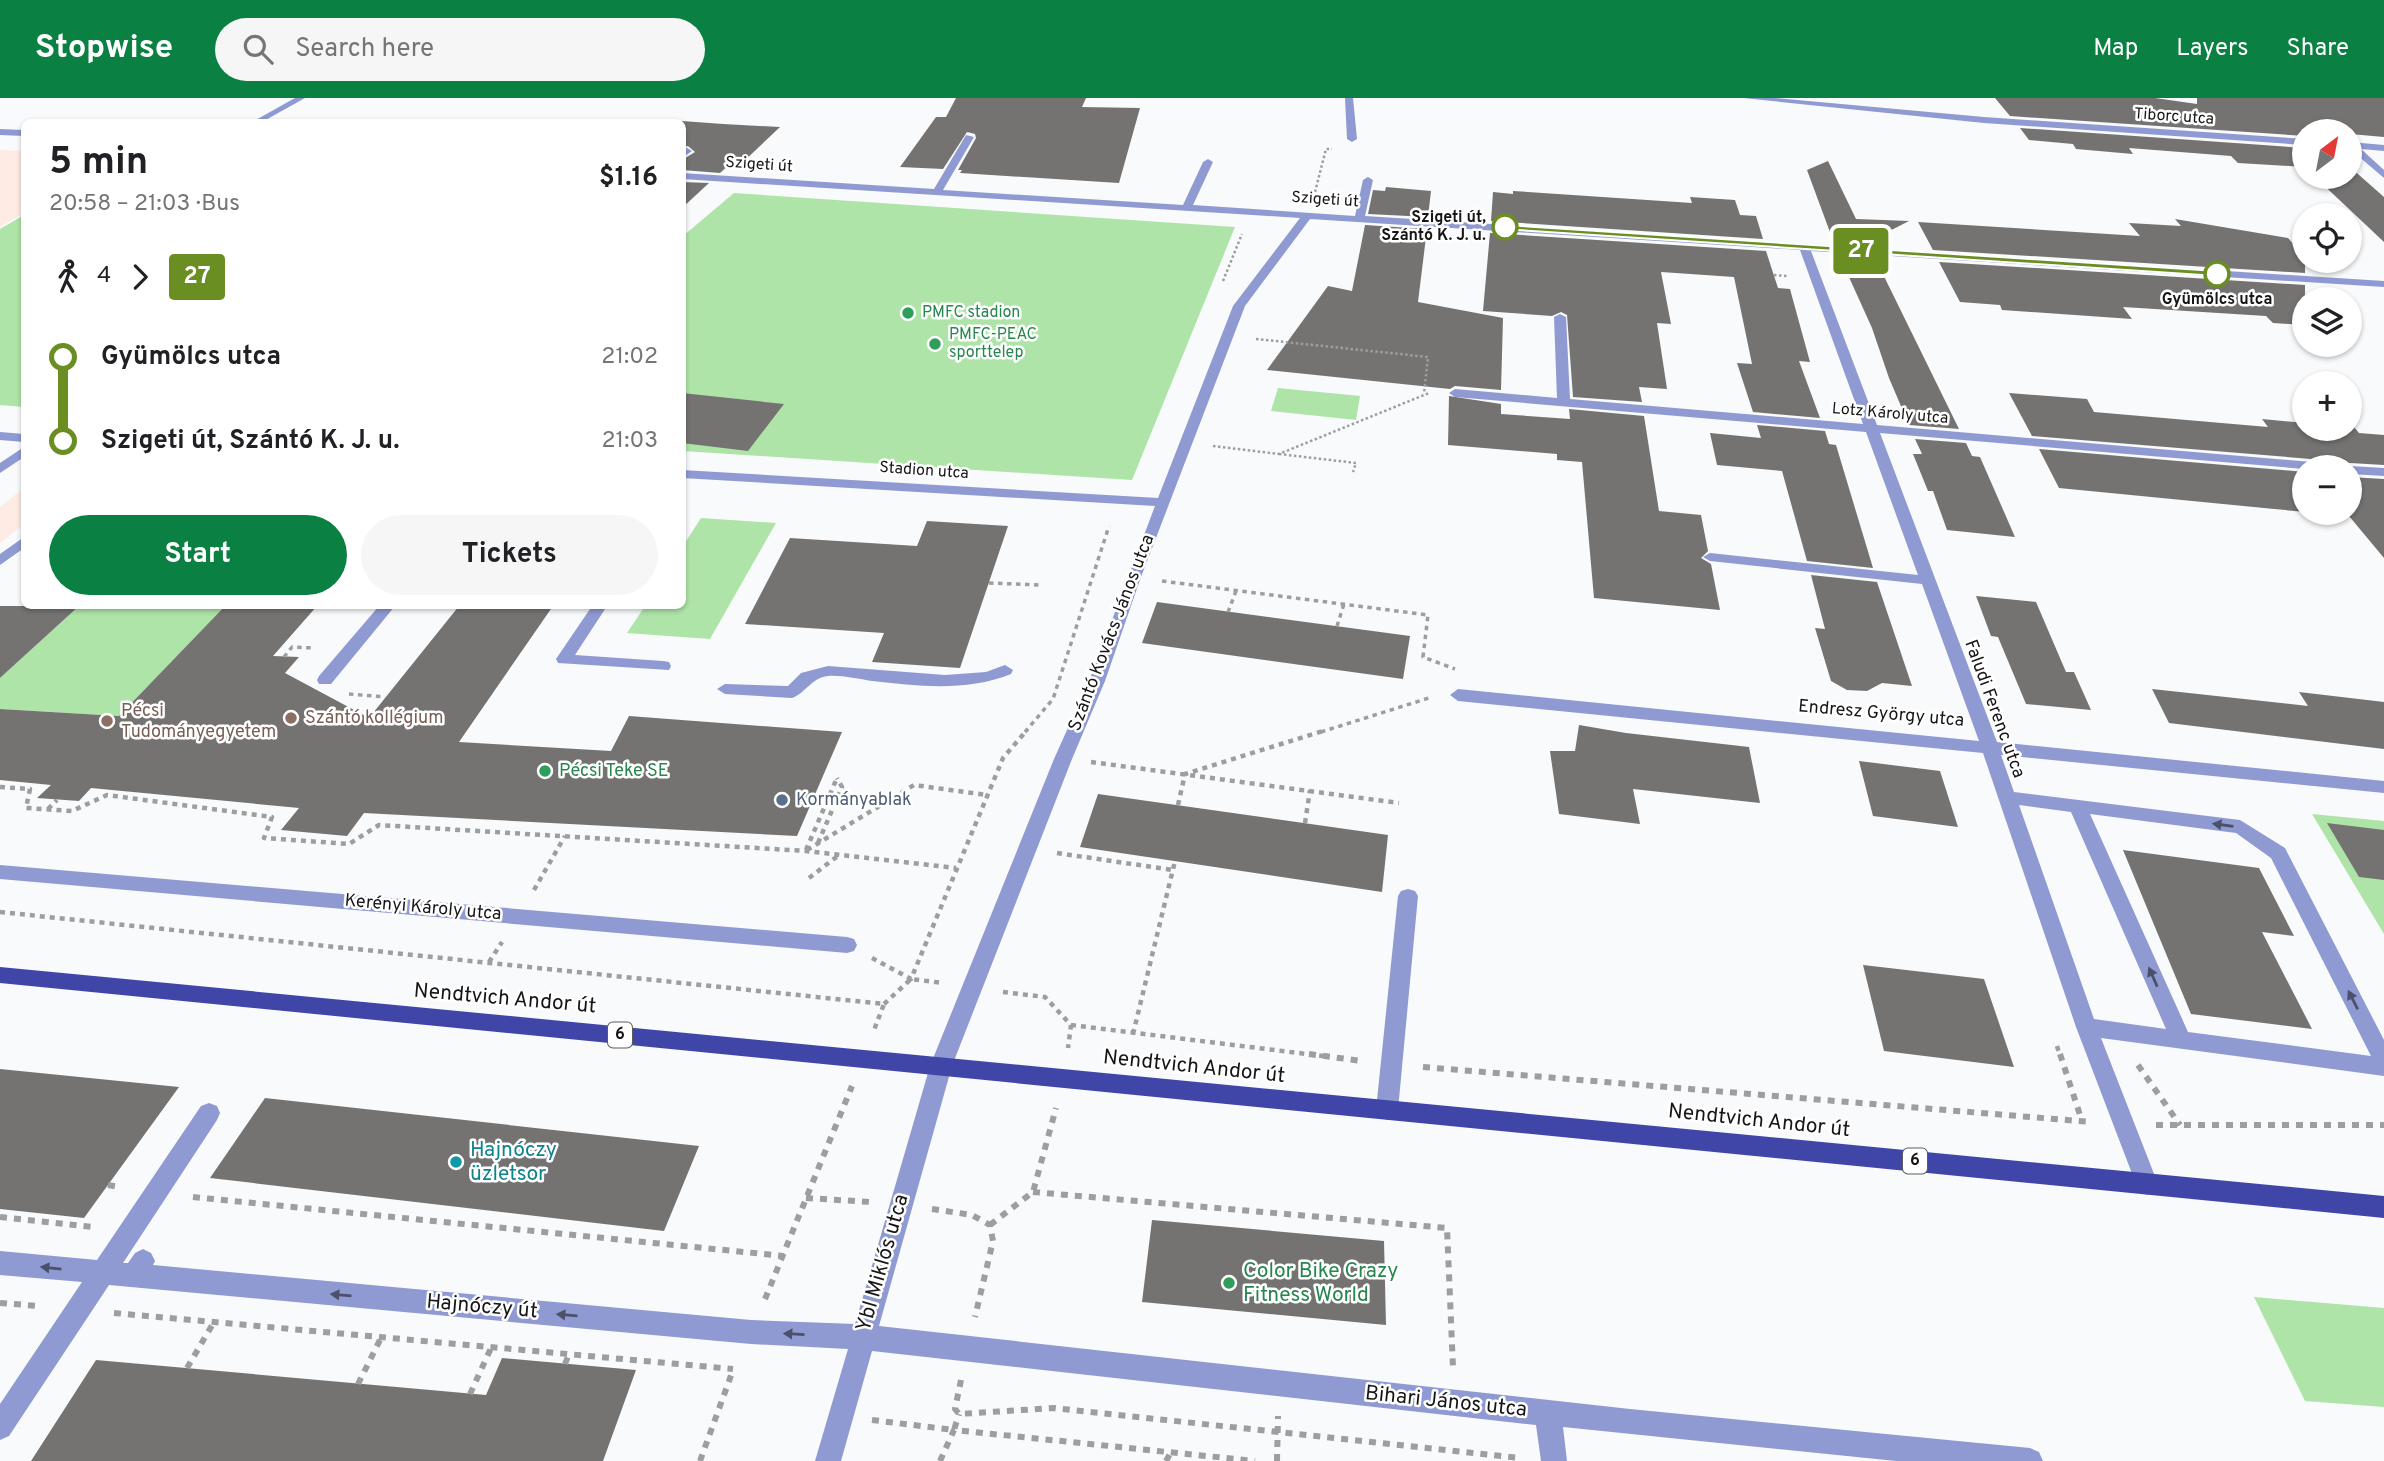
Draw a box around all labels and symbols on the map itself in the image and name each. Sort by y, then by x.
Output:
street label: Tiborc utca [2133,104,2215,130]
north arrow [2292,119,2362,189]
street label: Szigeti út [725,153,793,177]
street label: Szigeti út [1291,188,1359,212]
place label: Szigeti út, Szántó K. J. u. [1381,208,1486,246]
marker: Szigeti út, Szántó K. J. u. [1492,214,1518,240]
line badge: 27 [1829,228,1892,274]
marker: Gyümölcs utca [2204,261,2230,287]
place label: Gyümölcs utca [2162,290,2272,310]
place label: PMFC stadion [922,303,1020,323]
marker: PMFC stadion [900,305,916,321]
place label: PMFC-PEAC sporttelep [949,325,1037,363]
marker: PMFC-PEAC sporttelep [927,336,943,352]
street label: Lotz Károly utca [1831,399,1949,429]
street label: Stadion utca [879,458,969,484]
street label: Szántó Kovács János utca [1064,531,1160,735]
street label: Faludi Ferenc utca [1958,637,2030,781]
street label: Endresz György utca [1797,695,1965,733]
place label: Pécsi Tudományegyetem [121,700,276,744]
place label: Szántó kollégium [305,707,444,730]
marker: Szántó kollégium [283,710,299,726]
marker: Pécsi Tudományegyetem [99,713,115,729]
place label: Pécsi Teke SE [559,760,668,783]
marker: Pécsi Teke SE [537,763,553,779]
place label: Kormányablak [796,789,912,812]
marker: Kormányablak [774,792,790,808]
one-way arrow [2212,820,2234,831]
street label: Kerényi Károly utca [344,890,502,926]
one-way arrow [2147,967,2158,988]
street label: Nendtvich Andor út [413,978,597,1020]
one-way arrow [2347,990,2359,1010]
road number: 6 [608,1023,632,1048]
street label: Nendtvich Andor út [1102,1044,1286,1090]
street label: Nendtvich Andor út [1667,1098,1851,1144]
place label: Hajnóczy üzletsor [470,1137,557,1188]
road number: 6 [1903,1148,1927,1174]
marker: Hajnóczy üzletsor [448,1154,464,1170]
street label: Ybl Miklós utca [850,1191,916,1335]
place label: Color Bike Crazy Fitness World [1243,1258,1398,1309]
one-way arrow [40,1263,62,1274]
marker: Color Bike Crazy Fitness World [1221,1275,1237,1291]
one-way arrow [330,1289,352,1300]
street label: Hajnóczy út [425,1289,539,1325]
one-way arrow [556,1309,578,1320]
one-way arrow [783,1328,805,1339]
street label: Bihari János utca [1364,1380,1528,1424]

